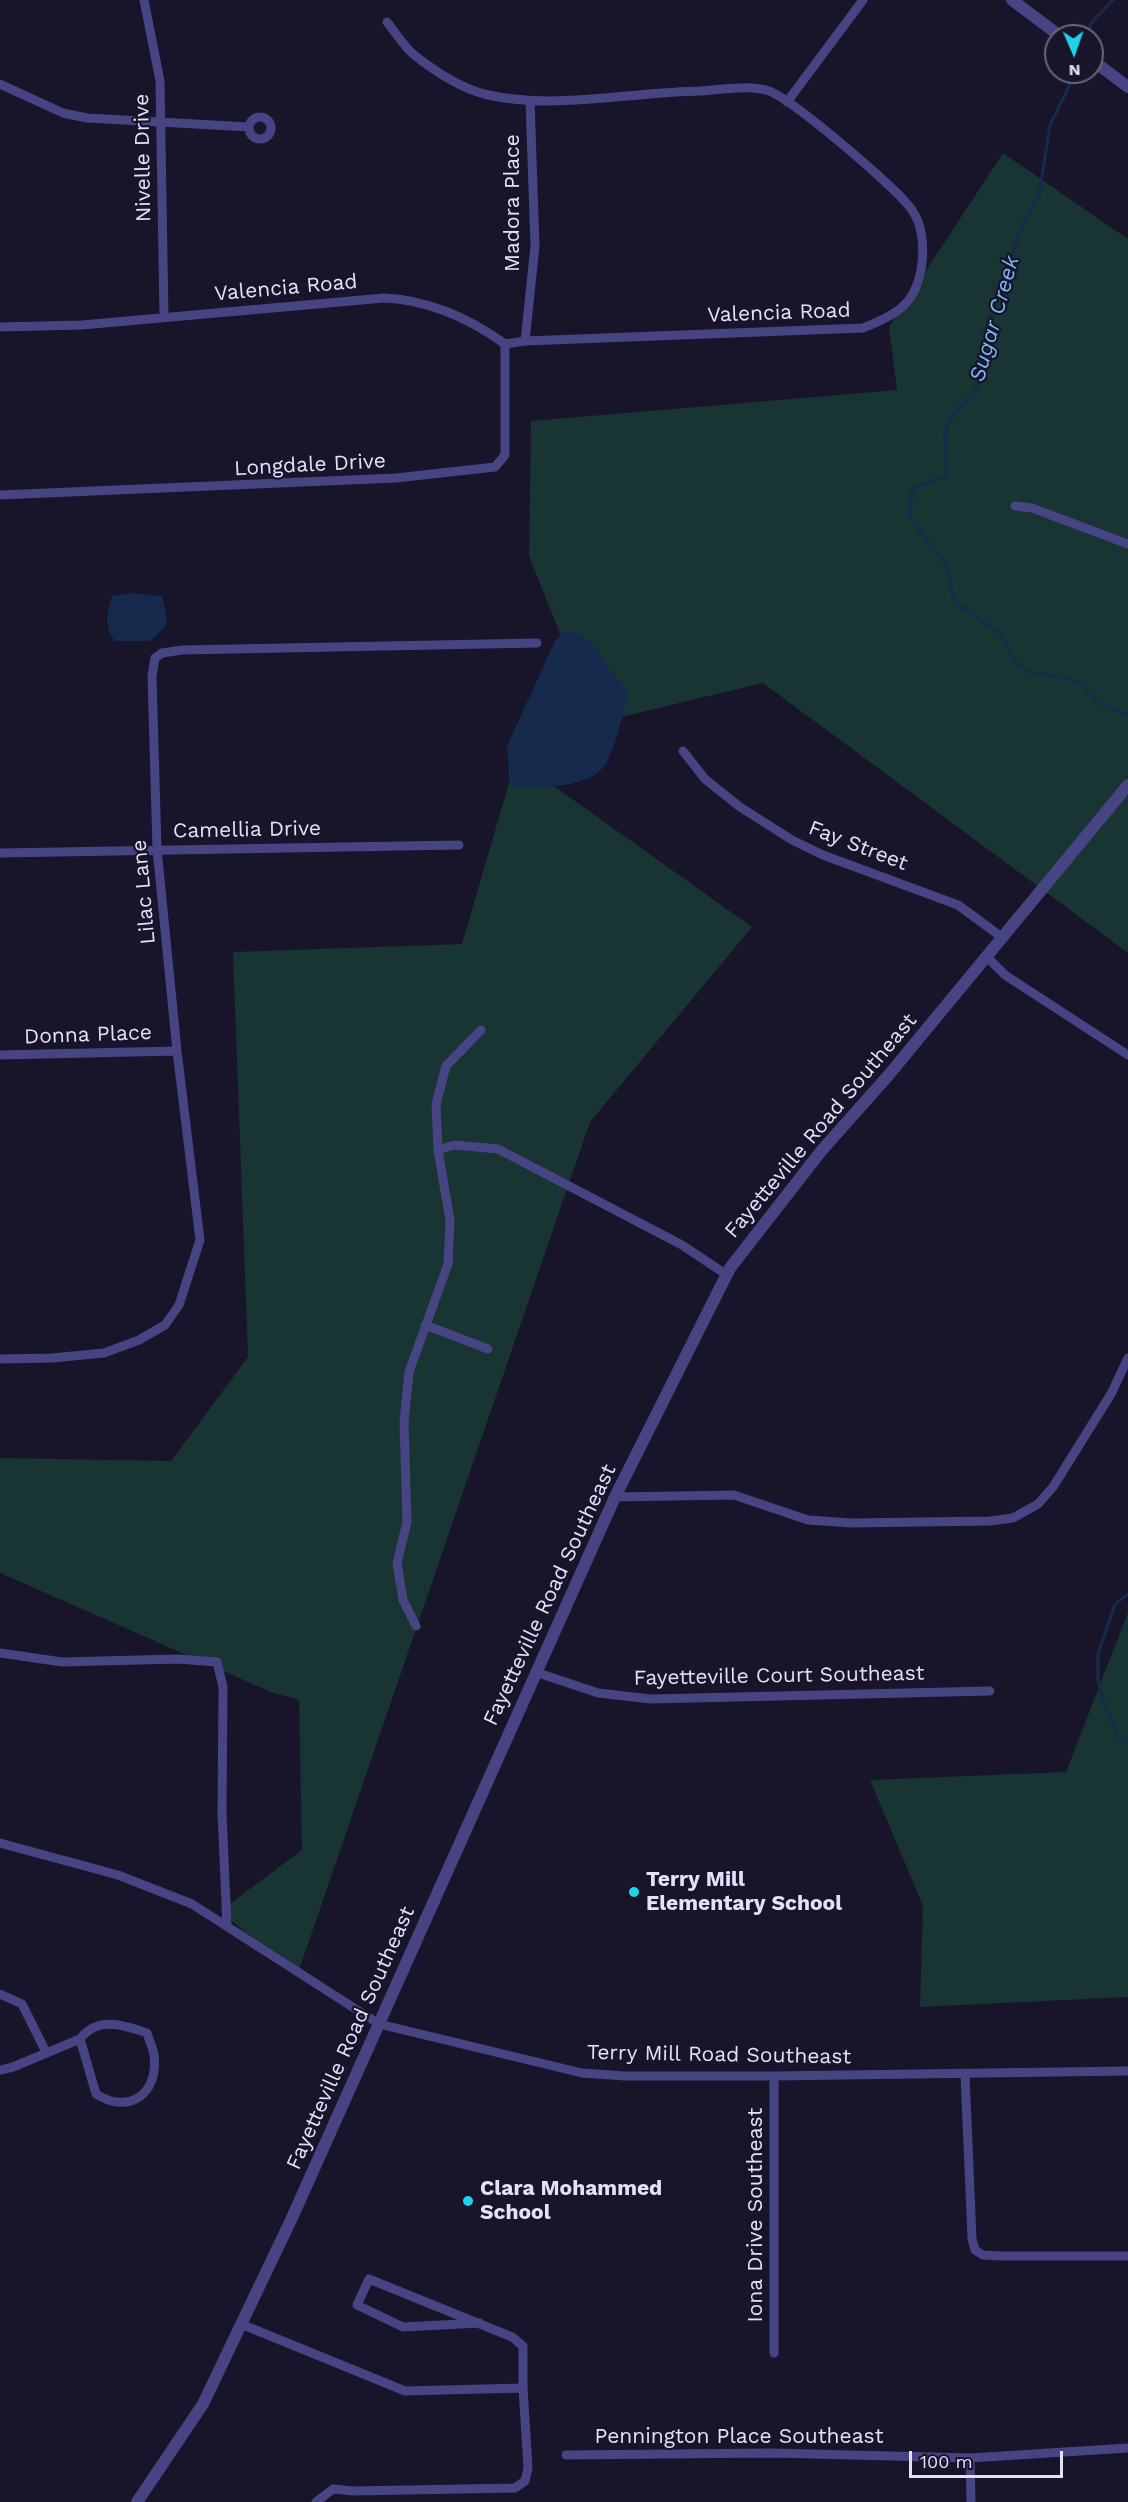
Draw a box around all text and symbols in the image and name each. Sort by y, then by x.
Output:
north arrow [1044,24,1104,84]
text: N [1068,61,1081,80]
street label: Nivelle Drive [129,94,157,222]
street label: Madora Place [500,134,526,272]
water label: Sugar Creek [964,253,1026,385]
street label: Valencia Road [213,269,359,307]
street label: Valencia Road [707,298,851,328]
street label: Longdale Drive [233,448,387,482]
street label: Camellia Drive [173,816,321,844]
street label: Fay Street [805,816,911,876]
street label: Lilac Lane [127,839,161,945]
street label: Fayetteville Road Southeast [720,1009,922,1243]
street label: Donna Place [24,1020,152,1050]
street label: Fayetteville Road Southeast [478,1460,622,1730]
street label: Fayetteville Court Southeast [633,1661,925,1691]
place label: Terry Mill Elementary School [646,1867,842,1917]
marker: Terry Mill Elementary School [627,1885,641,1899]
street label: Fayetteville Road Southeast [281,1902,421,2174]
street label: Terry Mill Road Southeast [587,2040,851,2070]
street label: Iona Drive Southeast [743,2108,769,2322]
place label: Clara Mohammed School [480,2176,662,2226]
marker: Clara Mohammed School [461,2194,475,2208]
street label: Pennington Place Southeast [595,2424,883,2450]
scale bar [912,2439,1066,2477]
text: 100 m [920,2451,973,2472]

